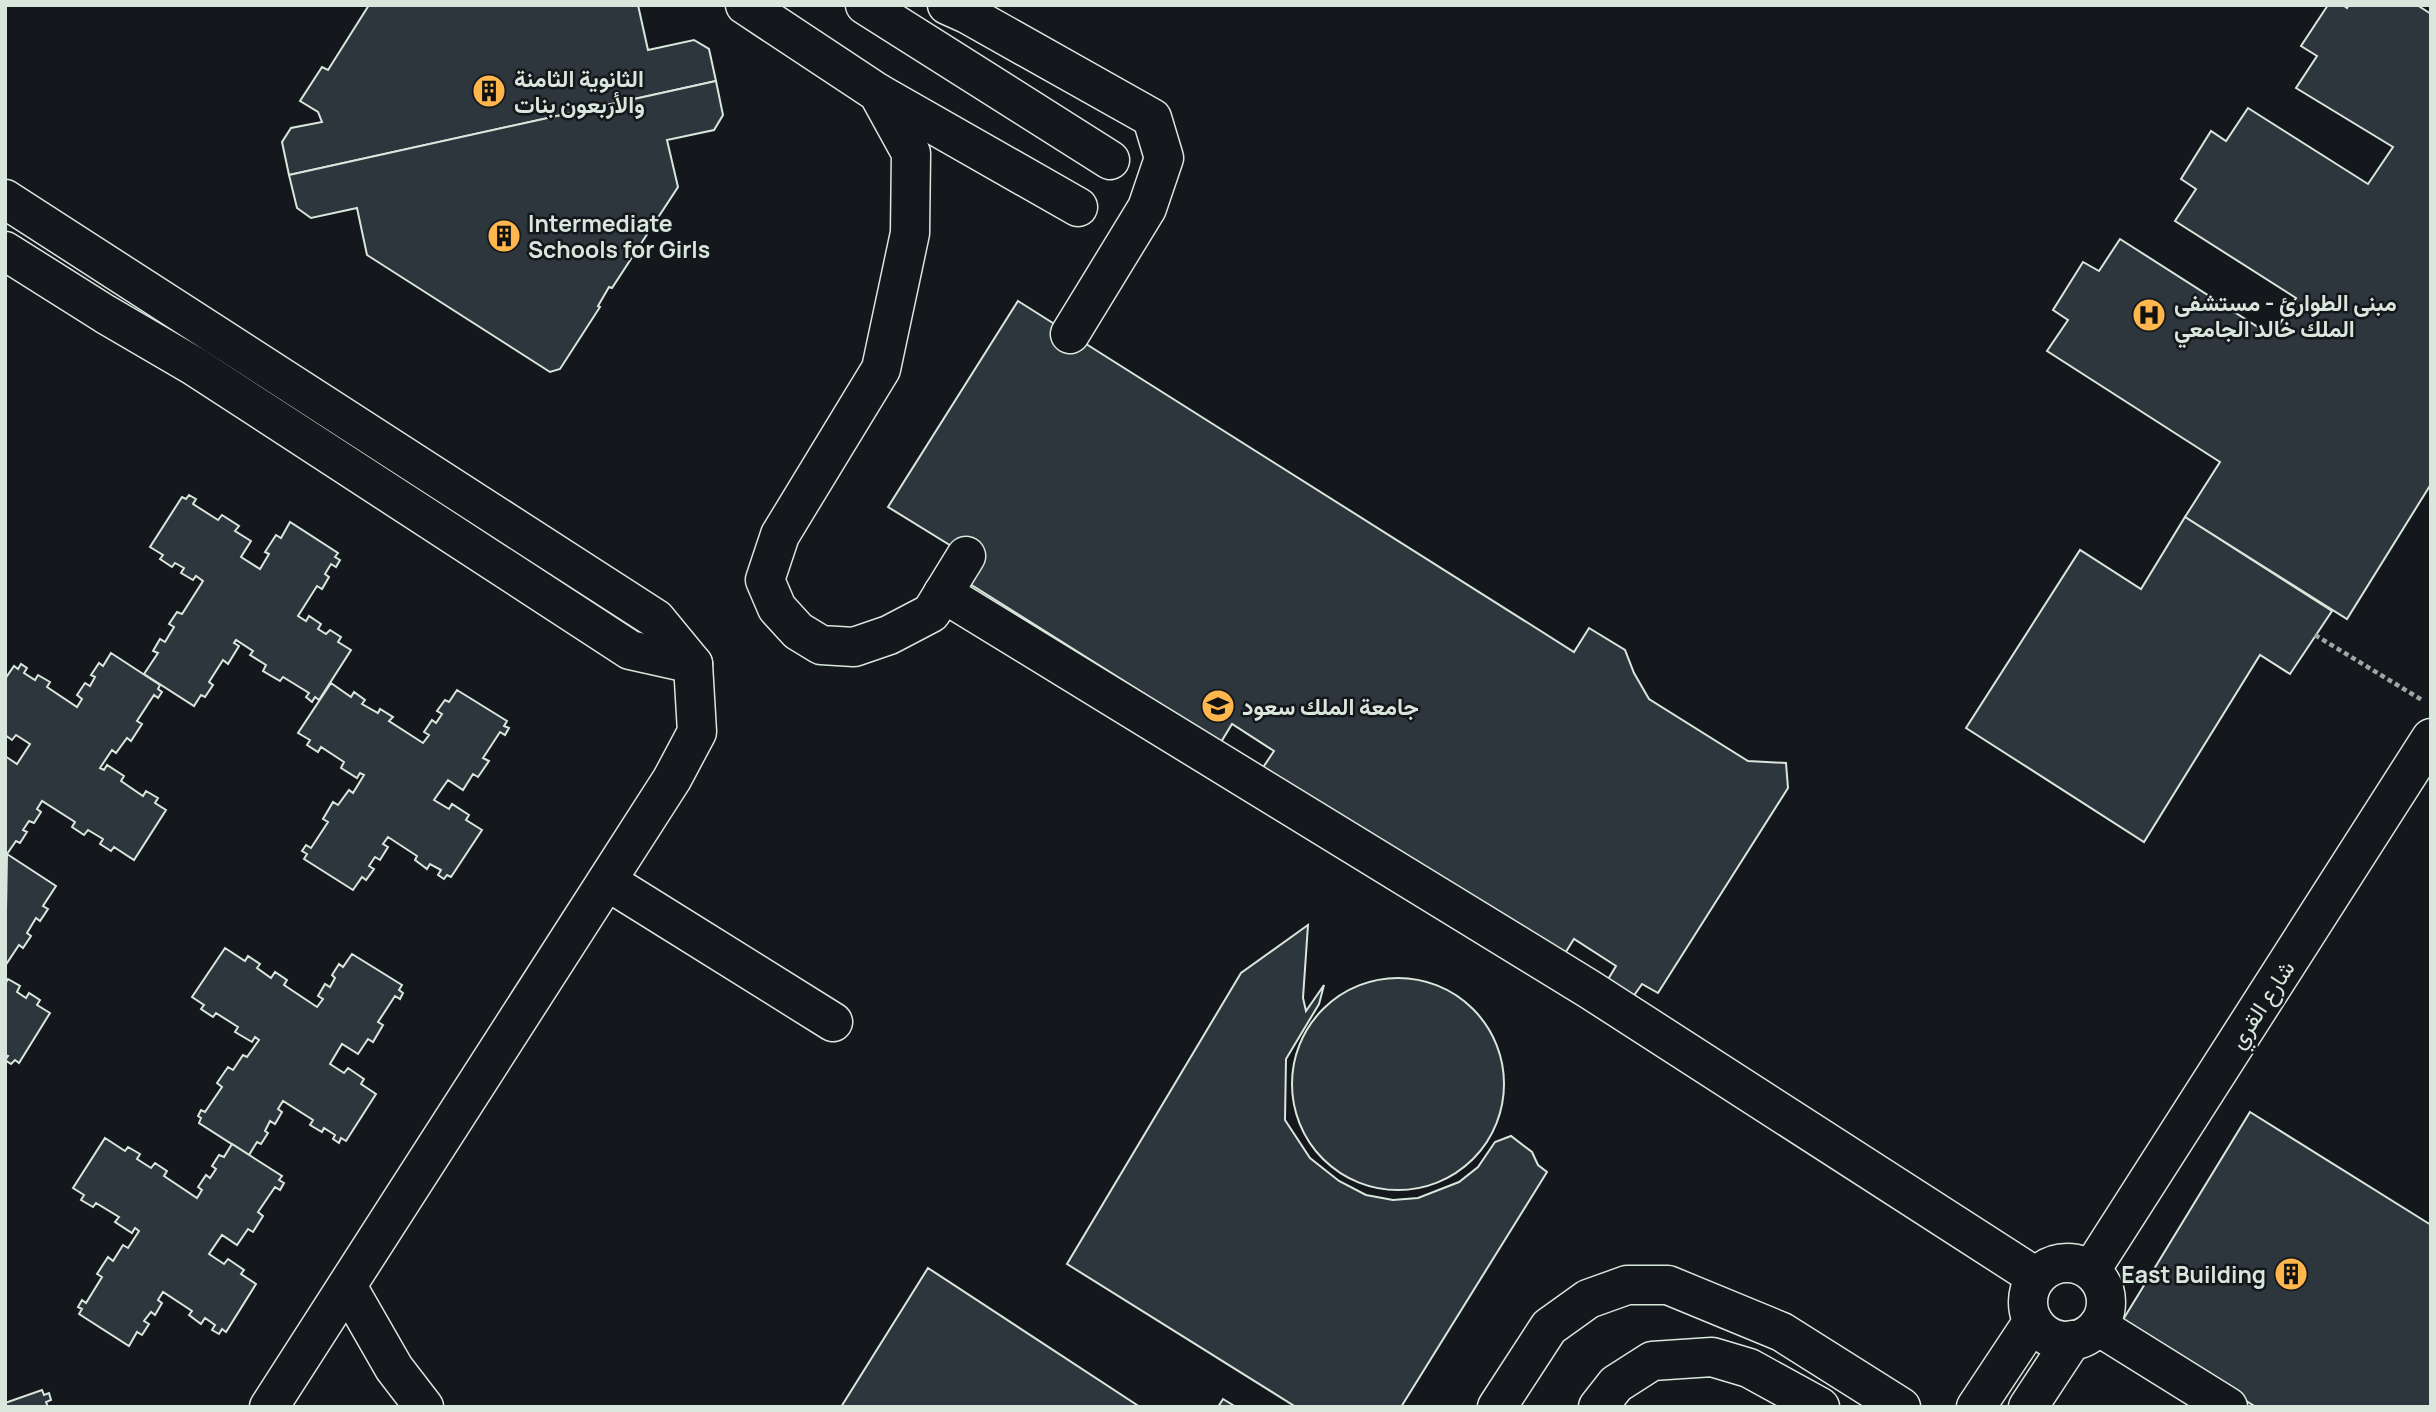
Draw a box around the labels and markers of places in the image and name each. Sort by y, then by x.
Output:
place label: الثانوية الثامنة والأربعون بنات [514,62,645,120]
building icon: الثانوية الثامنة والأربعون بنات [470,72,508,110]
place label: Intermediate Schools for Girls [528,207,710,265]
building icon: Intermediate Schools for Girls [485,217,523,255]
place label: مبنى الطوارئ - مستشفى الملك خالد الجامعي [2174,286,2397,349]
hospital icon: مبنى الطوارئ - مستشفى الملك خالد الجامعي [2130,296,2168,334]
school or university icon: جامعة الملك سعود [1199,687,1237,725]
place label: جامعة الملك سعود [1242,690,1419,722]
building icon: East Building [2272,1255,2310,1293]
place label: East Building [2121,1258,2266,1290]

